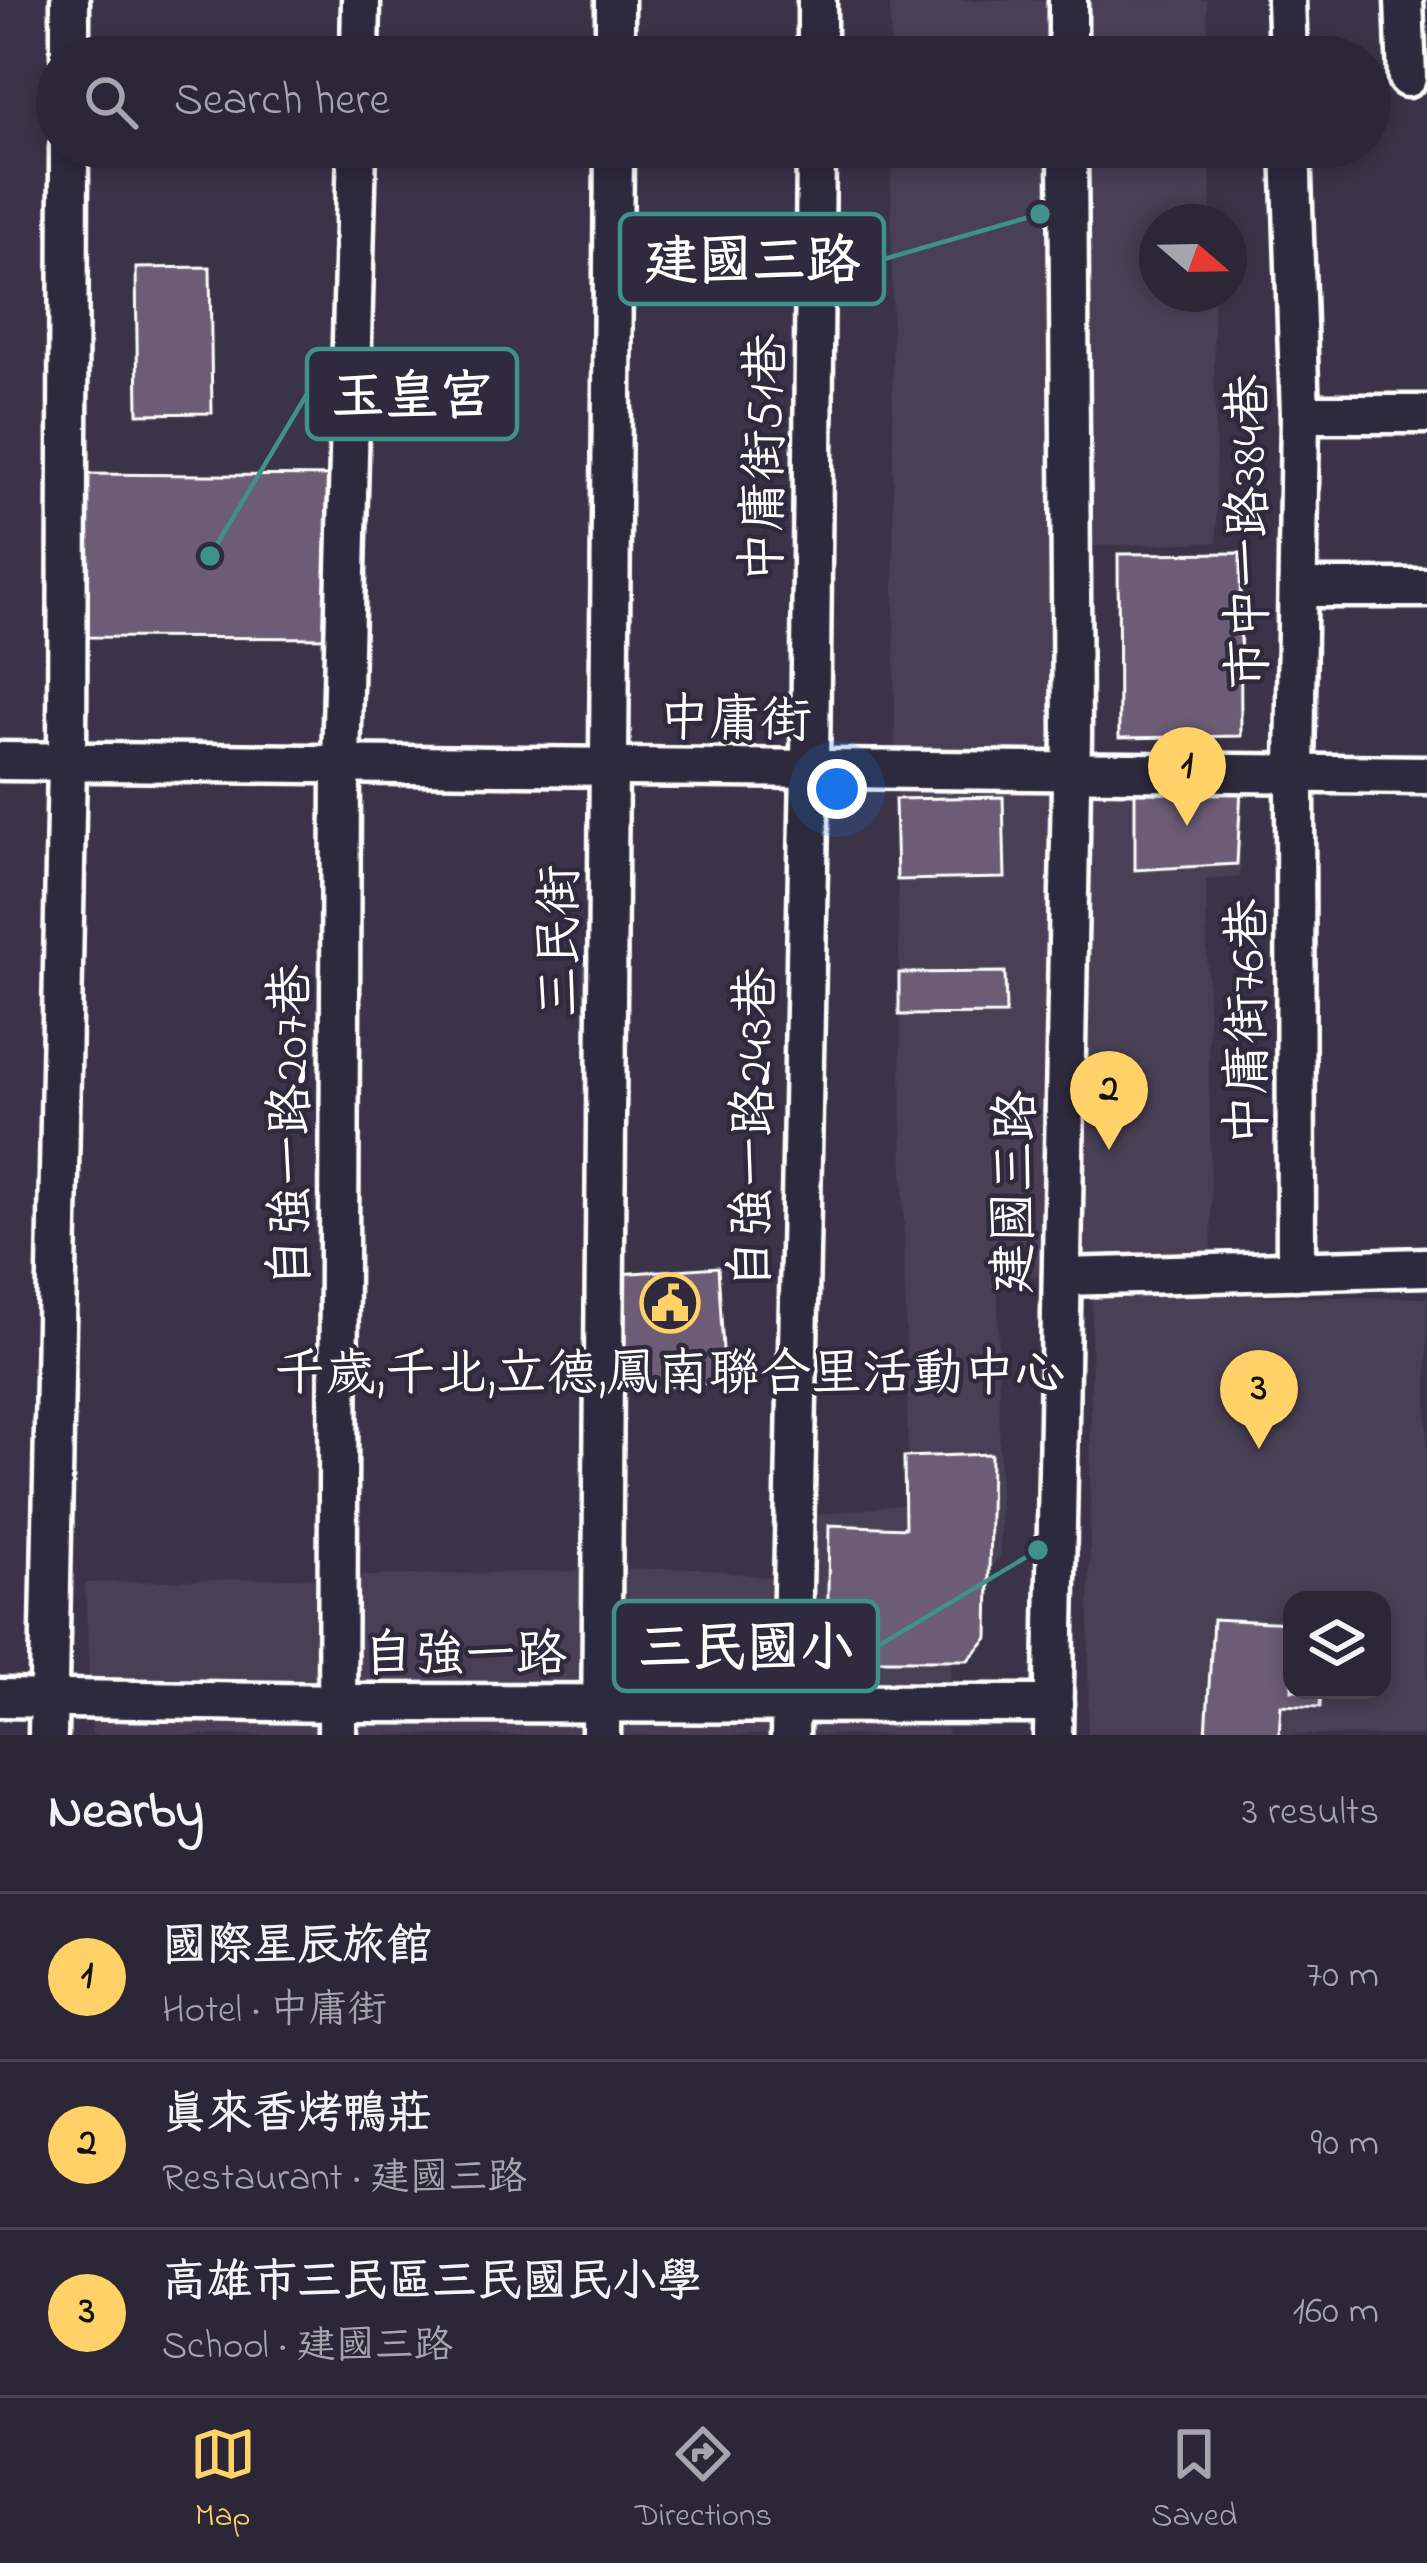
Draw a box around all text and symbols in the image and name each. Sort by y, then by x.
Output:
search box [36,36,1391,168]
icon: search [78,69,144,135]
text: Search here [174,69,390,135]
north arrow [1139,204,1247,312]
callout: 建國三路 [620,214,884,304]
text: 建國三路 [644,226,861,304]
street label: 中庸街51巷 [728,333,807,583]
callout: 玉皇宮 [307,349,517,439]
text: 玉皇宮 [331,361,493,439]
street label: 市中一路384巷 [1214,374,1289,690]
street label: 中庸街 [658,684,812,761]
pin: 1 [1148,727,1226,826]
your location [807,759,867,819]
street label: 三民街 [525,864,600,1018]
street label: 中庸街76巷 [1213,898,1288,1146]
street label: 自強一路207巷 [256,964,331,1288]
street label: 自強一路243巷 [716,966,797,1290]
pin: 2 [1070,1051,1148,1150]
street label: 建國三路 [978,1089,1057,1295]
public building icon: 千歲,千北,立德,鳳南聯合里活動中心 [639,1272,701,1334]
place label: 千歲,千北,立德,鳳南聯合里活動中心 [274,1339,1066,1414]
pin: 3 [1220,1350,1298,1449]
map controls [1283,1591,1391,1699]
button: layers [1283,1591,1391,1699]
callout: 三民國小 [614,1601,878,1691]
text: 三民國小 [638,1613,854,1691]
street label: 自強一路 [363,1620,567,1695]
text: Nearby [48,1776,204,1851]
text: 3 results [1242,1785,1379,1842]
text: 國際星辰旅館 [162,1915,432,1981]
text: 1 [81,1948,93,2005]
text: 70 m [1306,1948,1379,2005]
text: Hotel · 中庸街 [162,1983,387,2040]
text: 真來香烤鴨莊 [162,2083,432,2149]
text: 2 [77,2116,97,2173]
text: 90 m [1310,2116,1379,2173]
text: Restaurant · 建國三路 [162,2151,527,2208]
text: 高雄市三民區三民國民小學 [162,2251,702,2317]
text: 3 [79,2284,95,2341]
text: 160 m [1293,2284,1379,2341]
text: School · 建國三路 [162,2319,453,2376]
tab: Map [190,2421,256,2541]
tab: Directions [635,2421,772,2541]
tab: Saved [1151,2421,1237,2541]

